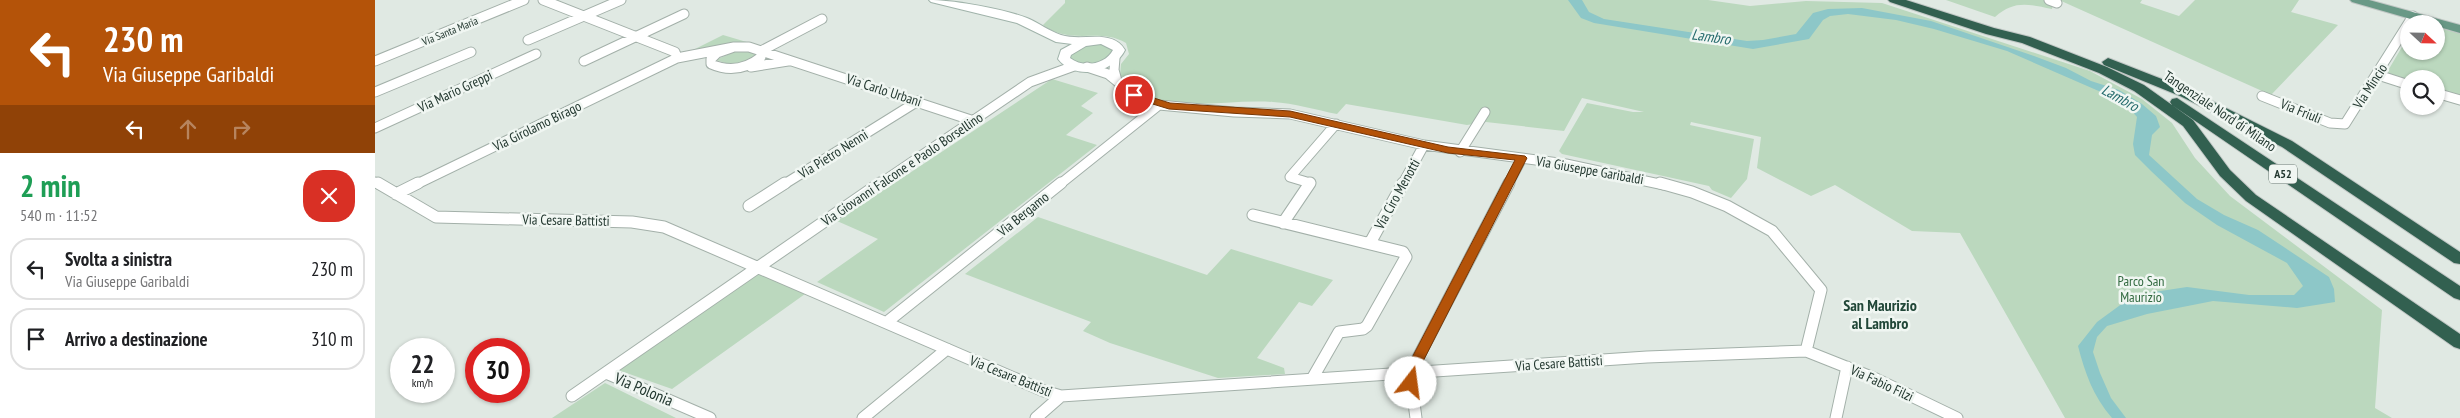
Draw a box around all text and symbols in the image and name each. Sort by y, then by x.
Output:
street label: Via Santa Maria [419,13,480,49]
north arrow [2400,15,2445,60]
map controls [2400,15,2445,115]
text: 230 m [103,16,184,62]
icon: left [20,20,85,85]
water label: Lambro [1690,24,1733,49]
text: Via Giuseppe Garibaldi [103,60,274,88]
street label: Via Mincio [2348,60,2391,113]
street label: Via Mario Greppi [414,66,495,117]
street label: Tangenziale Nord di Milano [2160,67,2280,155]
street label: Via Carlo Urbani [843,69,924,111]
button: search [2400,70,2445,115]
pin [1113,74,1155,116]
water label: Lambro [2099,80,2143,116]
icon: arrive [1120,81,1148,109]
street label: Via Friuli [2277,94,2324,127]
street label: Via Girolamo Birago [489,97,584,156]
street label: Via Giovanni Falcone e Paolo Borsellino [817,108,986,230]
icon: left [121,115,149,143]
icon: ahead [174,115,202,143]
icon: right [227,115,255,143]
street label: Via Pietro Nenni [794,126,871,183]
street label: Via Giuseppe Garibaldi [1534,152,1645,188]
street label: Via Ciro Menotti [1370,156,1424,233]
road number: A52 [2269,164,2297,183]
text: 2 min [20,166,81,205]
button: close [303,170,355,222]
street label: Via Bergamo [993,188,1052,241]
text: 540 m · 11:52 [20,205,98,225]
street label: Via Cesare Battisti [521,210,610,230]
text: Svolta a sinistra [65,247,172,271]
icon: left [22,255,50,283]
text: 230 m [311,257,353,281]
text: Via Giuseppe Garibaldi [65,271,190,291]
park label: Parco San Maurizio [2118,272,2164,306]
district label: San Maurizio al Lambro [1843,295,1917,333]
icon: arrive [22,325,50,353]
text: Arrivo a destinazione [65,327,208,351]
text: 310 m [311,327,353,351]
speed limit sign: 30 [465,338,530,403]
text: 22 [411,348,434,380]
street label: Via Cesare Battisti [966,351,1055,401]
street label: Via Cesare Battisti [1514,351,1603,375]
position arrow [1384,356,1436,408]
street label: Via Fabio Filzi [1847,360,1917,405]
street label: Via Polonia [611,367,676,410]
text: km/h [412,375,433,390]

